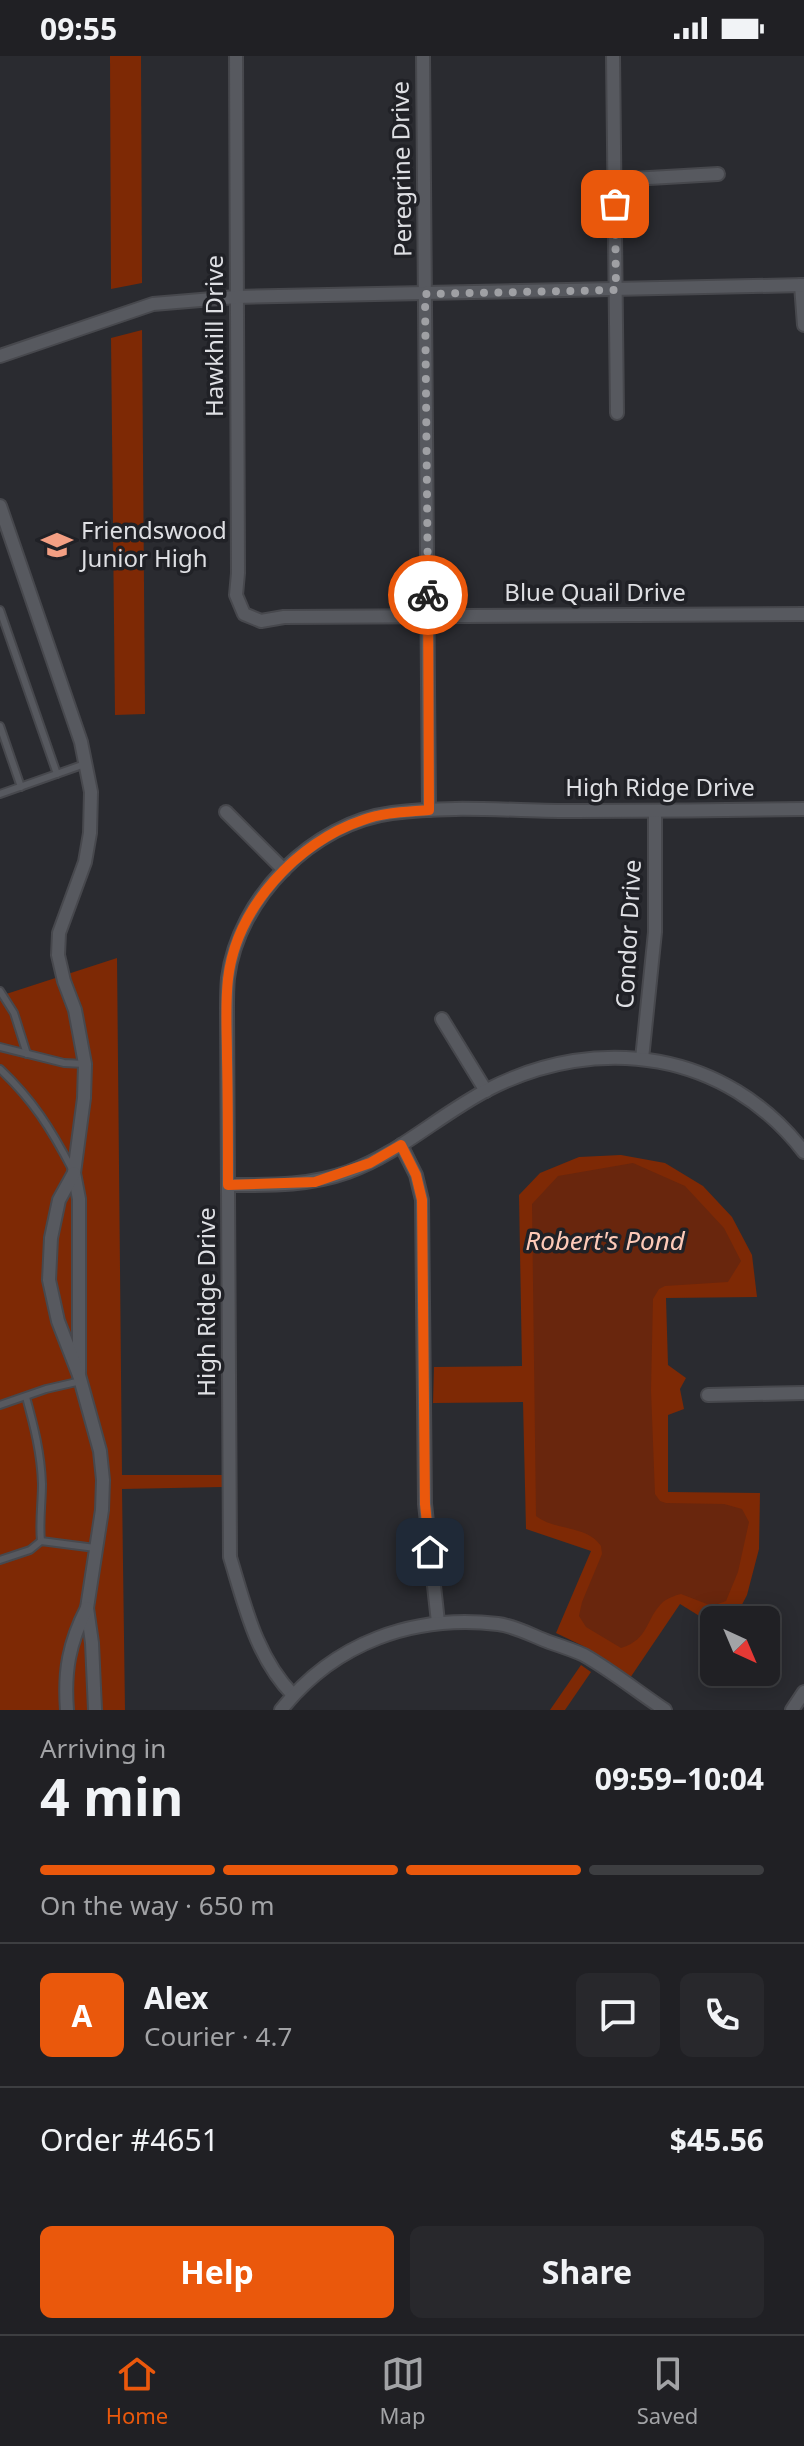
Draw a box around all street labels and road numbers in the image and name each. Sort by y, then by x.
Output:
street label: Peregrine Drive [382,81,419,257]
street label: Hawkhill Drive [197,255,230,417]
street label: Blue Quail Drive [504,575,686,608]
street label: High Ridge Drive [565,770,755,803]
street label: Condor Drive [607,859,648,1009]
street label: High Ridge Drive [189,1207,222,1397]

